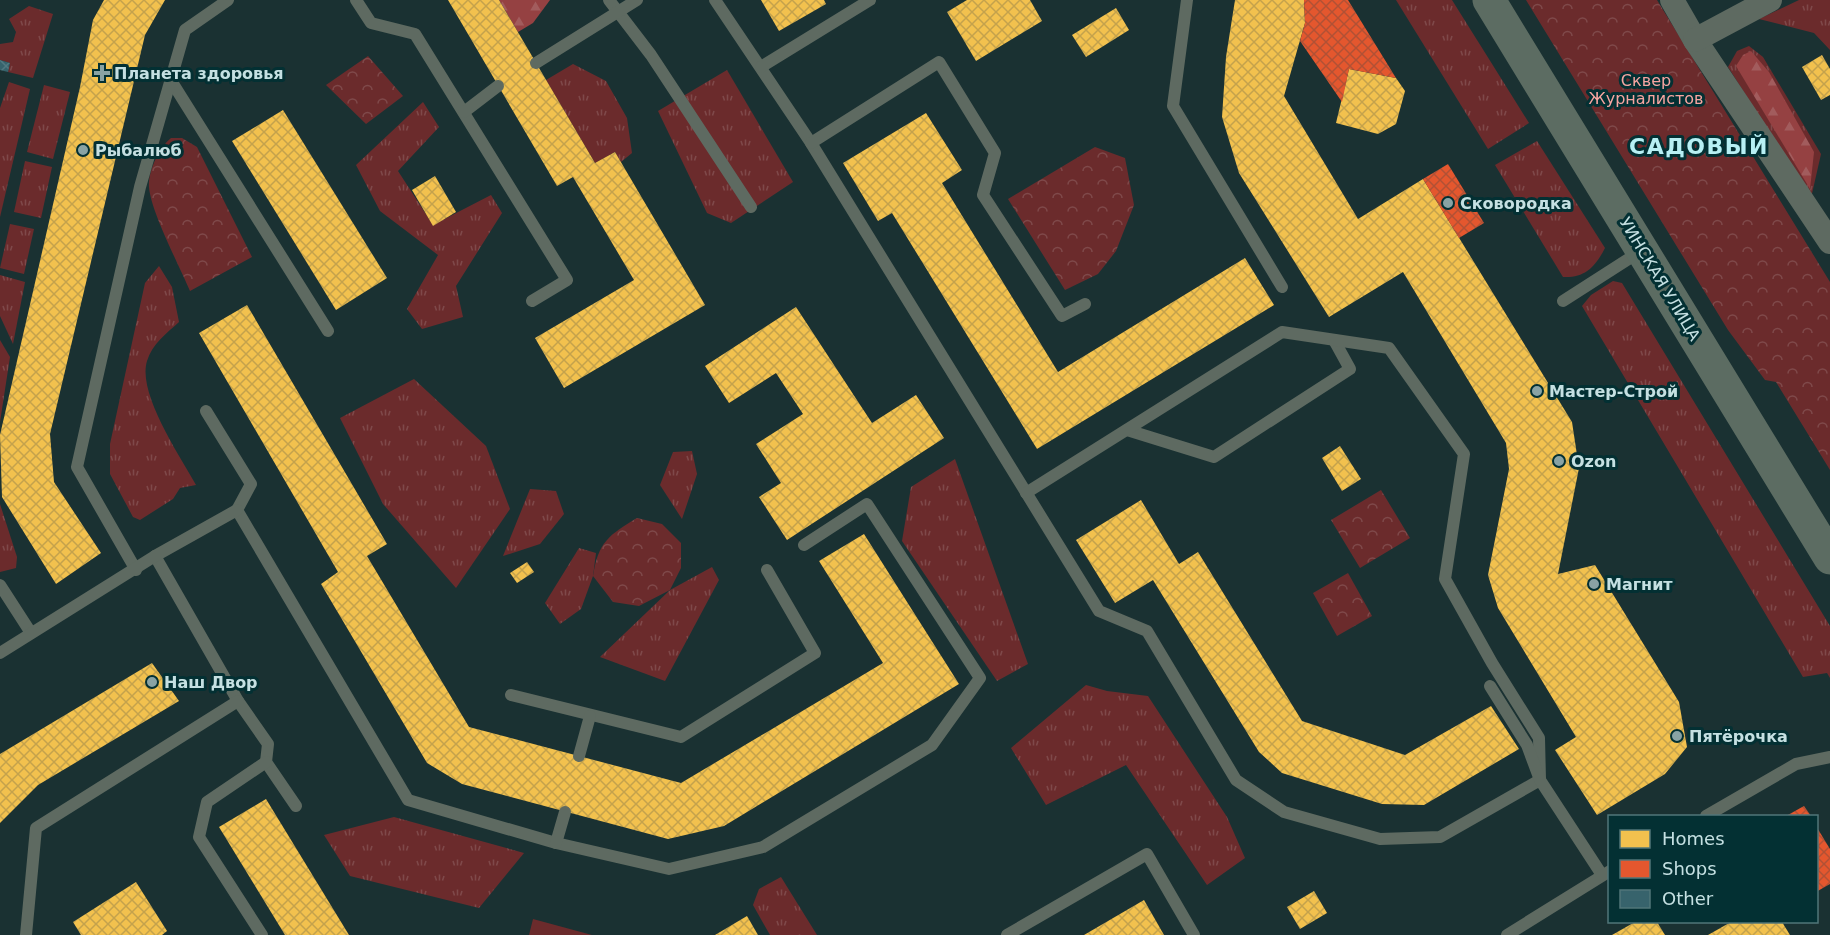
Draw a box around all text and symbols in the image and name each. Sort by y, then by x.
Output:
place label: Планета здоровья [114,64,284,83]
marker: Планета здоровья [95,66,109,80]
park label: Сквер Журналистов [1588,71,1704,108]
district label: САДОВЫЙ [1629,134,1769,159]
place label: Рыбалюб [95,141,182,160]
marker: Рыбалюб [76,143,90,157]
place label: Сковородка [1460,194,1572,213]
marker: Сковородка [1441,196,1455,210]
street label: УИНСКАЯ УЛИЦА [1616,214,1704,344]
place label: Мастер-Строй [1549,382,1678,401]
marker: Мастер-Строй [1530,384,1544,398]
place label: Ozon [1571,452,1616,471]
marker: Ozon [1552,454,1566,468]
place label: Магнит [1606,575,1673,594]
marker: Магнит [1587,577,1601,591]
place label: Наш Двор [164,673,258,692]
marker: Наш Двор [145,675,159,689]
place label: Пятёрочка [1689,727,1788,746]
marker: Пятёрочка [1670,729,1684,743]
legend [1608,815,1818,923]
text: Homes [1662,828,1725,849]
text: Shops [1662,858,1717,879]
text: Other [1662,888,1714,909]

